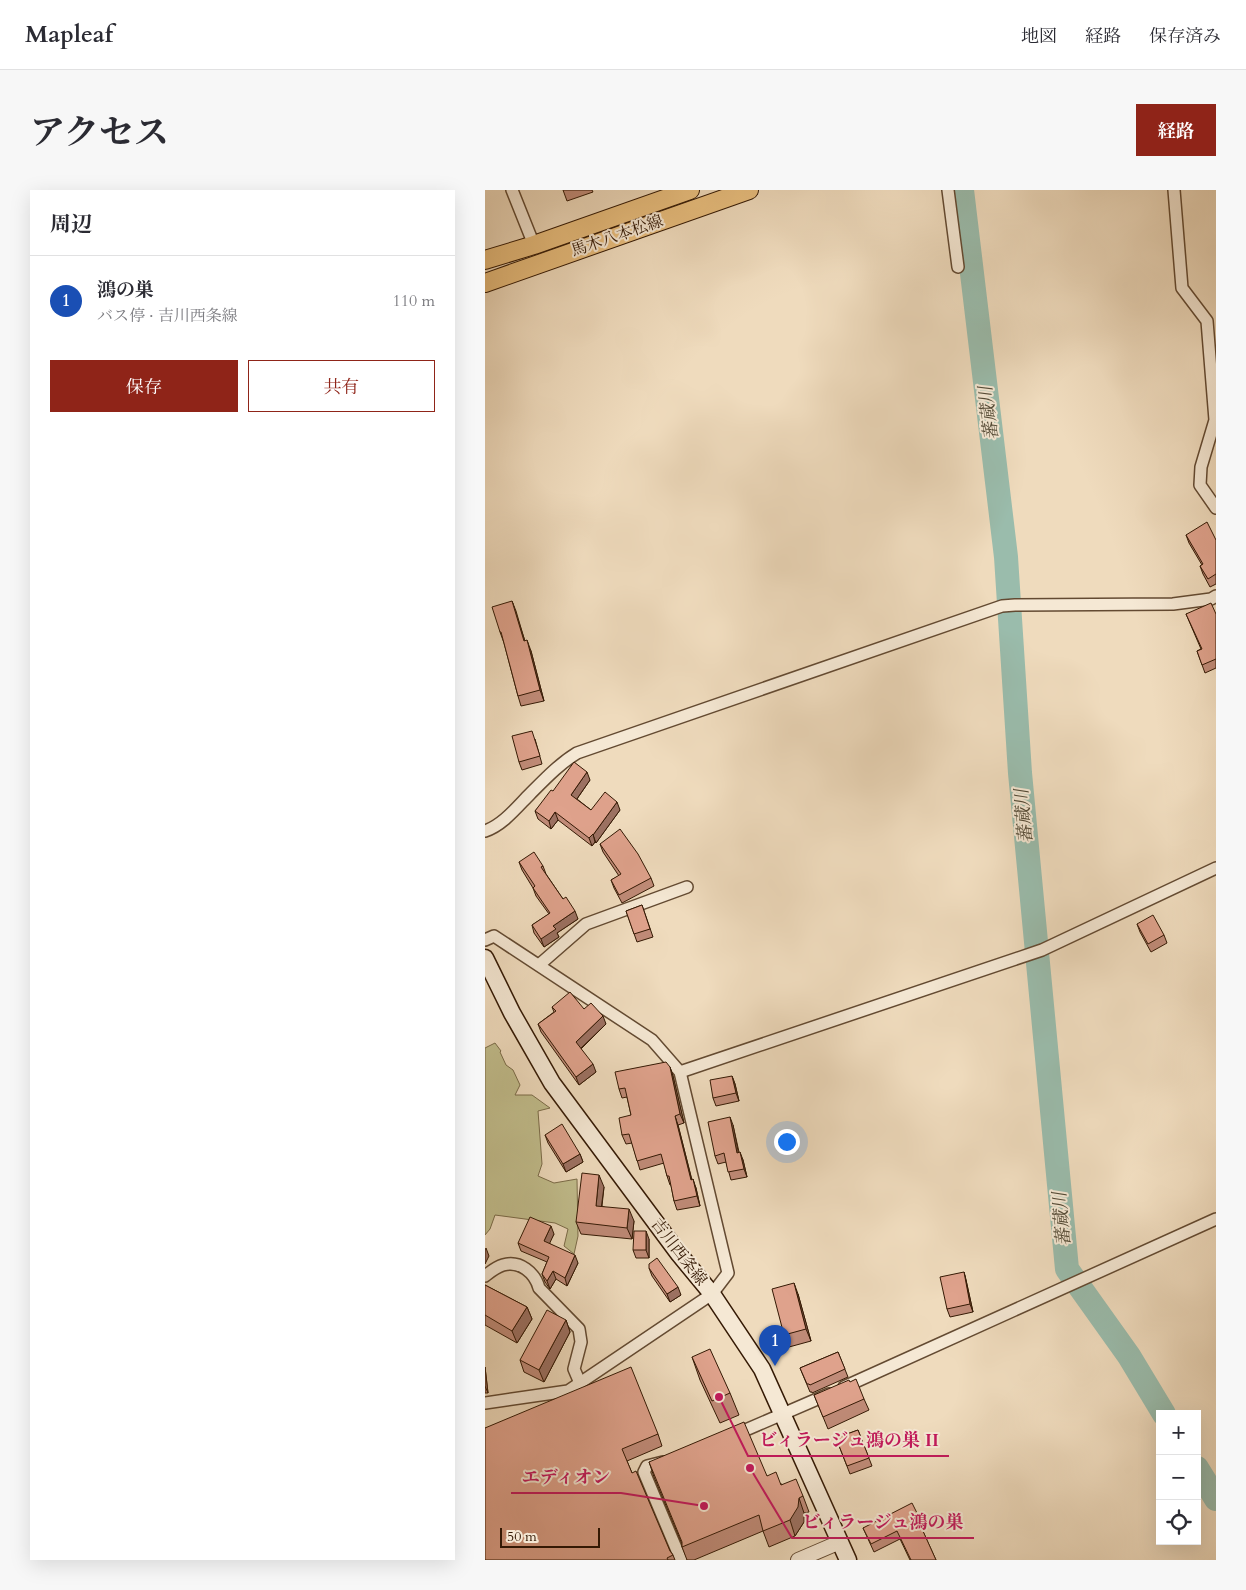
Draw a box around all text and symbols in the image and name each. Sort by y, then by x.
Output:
text: Mapleaf [25,18,113,51]
text: 地図 [1021,24,1057,49]
text: 経路 [1085,24,1121,49]
text: 保存済み [1149,24,1221,49]
button: 経路 [1136,104,1216,156]
text: アクセス [30,109,169,157]
text: 周辺 [50,210,92,239]
street label: 馬木八本松線 [568,210,666,262]
text: 鴻の巣 [97,277,154,303]
text: 1 [62,290,70,312]
text: 110 m [393,290,435,312]
text: バス停 · 吉川西条線 [97,305,238,327]
button: 保存 [50,360,238,412]
button: 共有 [248,360,435,412]
water label: 蕃蔵川 [973,383,1005,441]
water label: 蕃蔵川 [1009,786,1039,844]
your location [774,1129,800,1155]
water label: 蕃蔵川 [1047,1189,1077,1247]
street label: 吉川西条線 [646,1214,712,1290]
pin: 1 [759,1325,791,1366]
map controls [1156,1410,1201,1545]
button: + [1156,1410,1201,1455]
callout: ビィラージュ鴻の巣 II [748,1423,949,1456]
text: ビィラージュ鴻の巣 II [759,1428,939,1453]
button: − [1156,1455,1201,1500]
callout: エディオン [511,1460,621,1493]
text: エディオン [522,1465,610,1490]
button: locate [1156,1500,1201,1545]
callout: ビィラージュ鴻の巣 [792,1505,974,1538]
text: ビィラージュ鴻の巣 [803,1510,963,1535]
scale bar [500,1525,600,1548]
text: 50 m [507,1527,537,1546]

